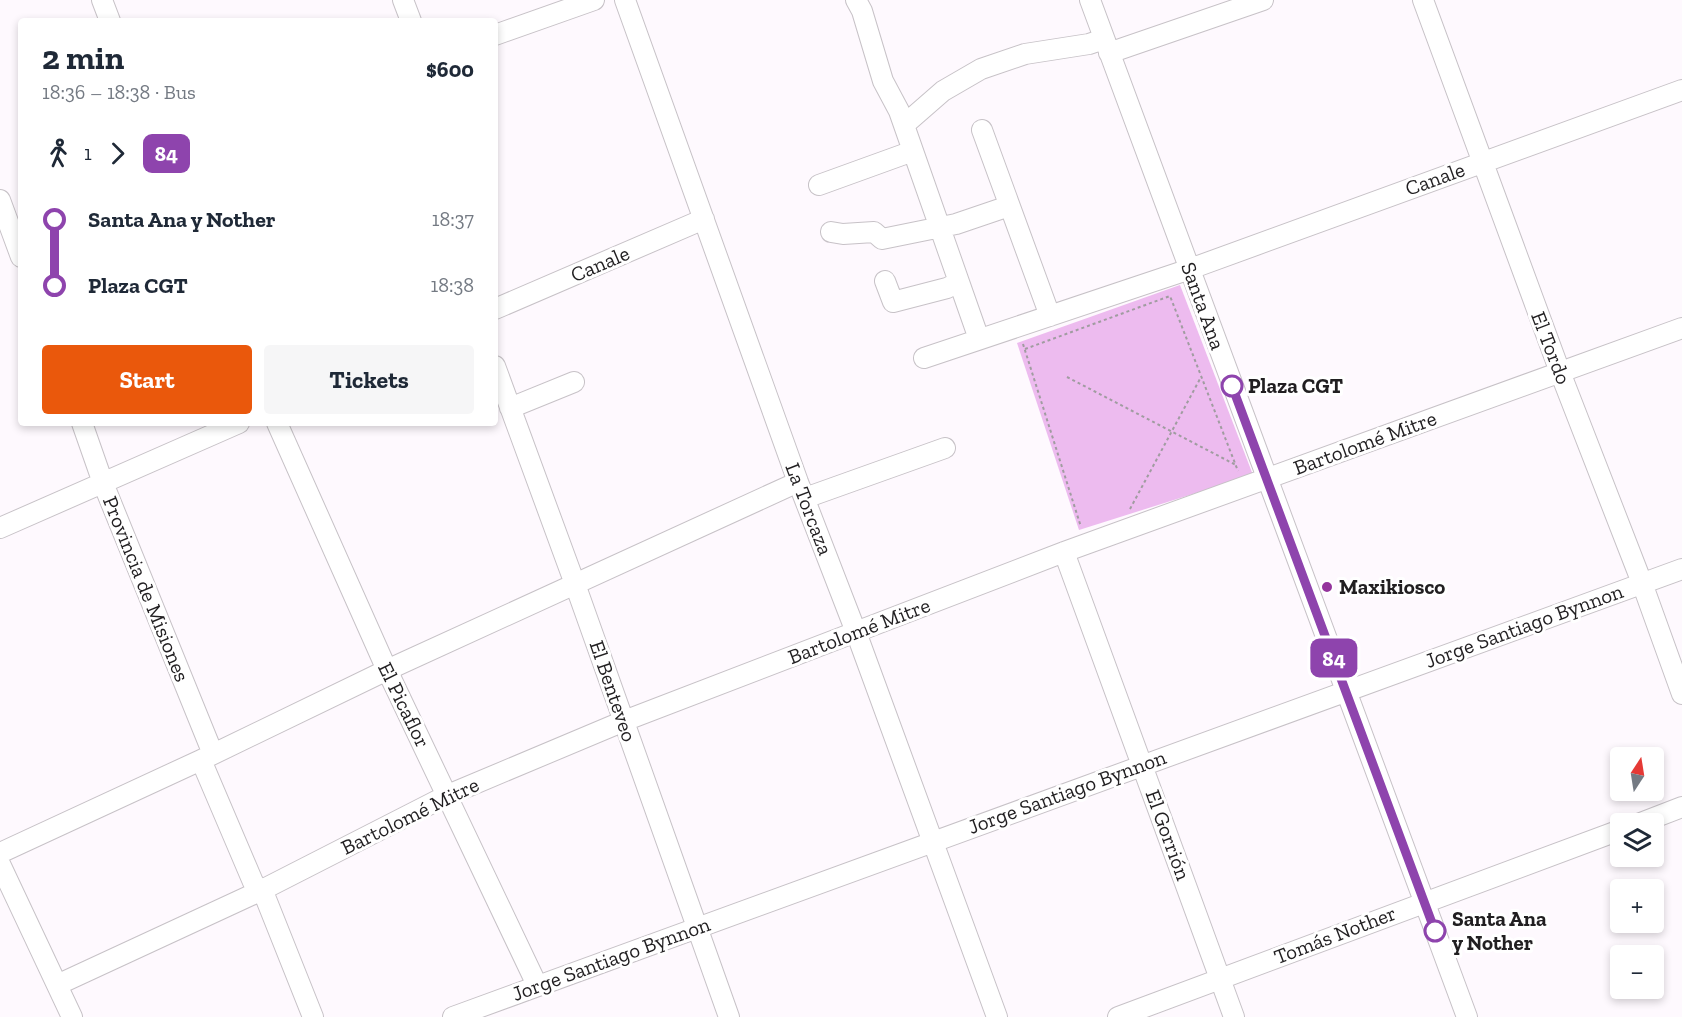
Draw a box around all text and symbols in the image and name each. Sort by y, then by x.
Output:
text: 2 min [42,38,124,77]
text: $600 [426,56,474,83]
text: 18:36 – 18:38 · Bus [42,80,196,104]
icon: walk [42,137,75,170]
icon: forward [101,137,134,170]
text: 1 [84,141,92,165]
text: 84 [155,141,178,166]
street label: Canale [1402,156,1468,201]
text: Santa Ana y Nother [88,206,275,233]
text: 18:37 [432,207,474,231]
street label: Canale [567,240,633,287]
street label: Santa Ana [1176,259,1231,353]
text: Plaza CGT [88,272,188,299]
text: 18:38 [431,273,474,297]
street label: El Tordo [1526,308,1577,388]
button: Start [42,345,252,414]
button: Tickets [264,345,474,414]
place label: Plaza CGT [1248,373,1344,398]
marker: Plaza CGT [1221,375,1243,397]
street label: Bartolomé Mitre [1290,405,1440,480]
street label: La Torcaza [780,459,839,559]
street label: Provincia de Misiones [98,492,195,685]
place label: Maxikiosco [1339,574,1445,599]
street label: Jorge Santiago Bynnon [1421,578,1626,673]
marker: Maxikiosco [1320,580,1334,594]
street label: Bartolomé Mitre [784,592,934,669]
street label: El Benteveo [584,637,642,745]
line badge: 84 [1307,638,1361,678]
text: 84 [1322,646,1346,671]
street label: El Picaflor [373,658,436,752]
street label: Jorge Santiago Bynnon [964,744,1169,839]
north arrow [1610,747,1664,801]
map controls [1610,747,1664,999]
street label: Bartolomé Mitre [337,771,483,860]
street label: El Gorrión [1141,786,1196,883]
button: layers [1610,813,1664,867]
button: + [1610,879,1664,933]
street label: Tomás Nother [1270,900,1399,969]
place label: Santa Ana y Nother [1452,906,1547,955]
street label: Jorge Santiago Bynnon [508,911,713,1006]
marker: Santa Ana y Nother [1424,920,1446,942]
button: − [1610,945,1664,999]

